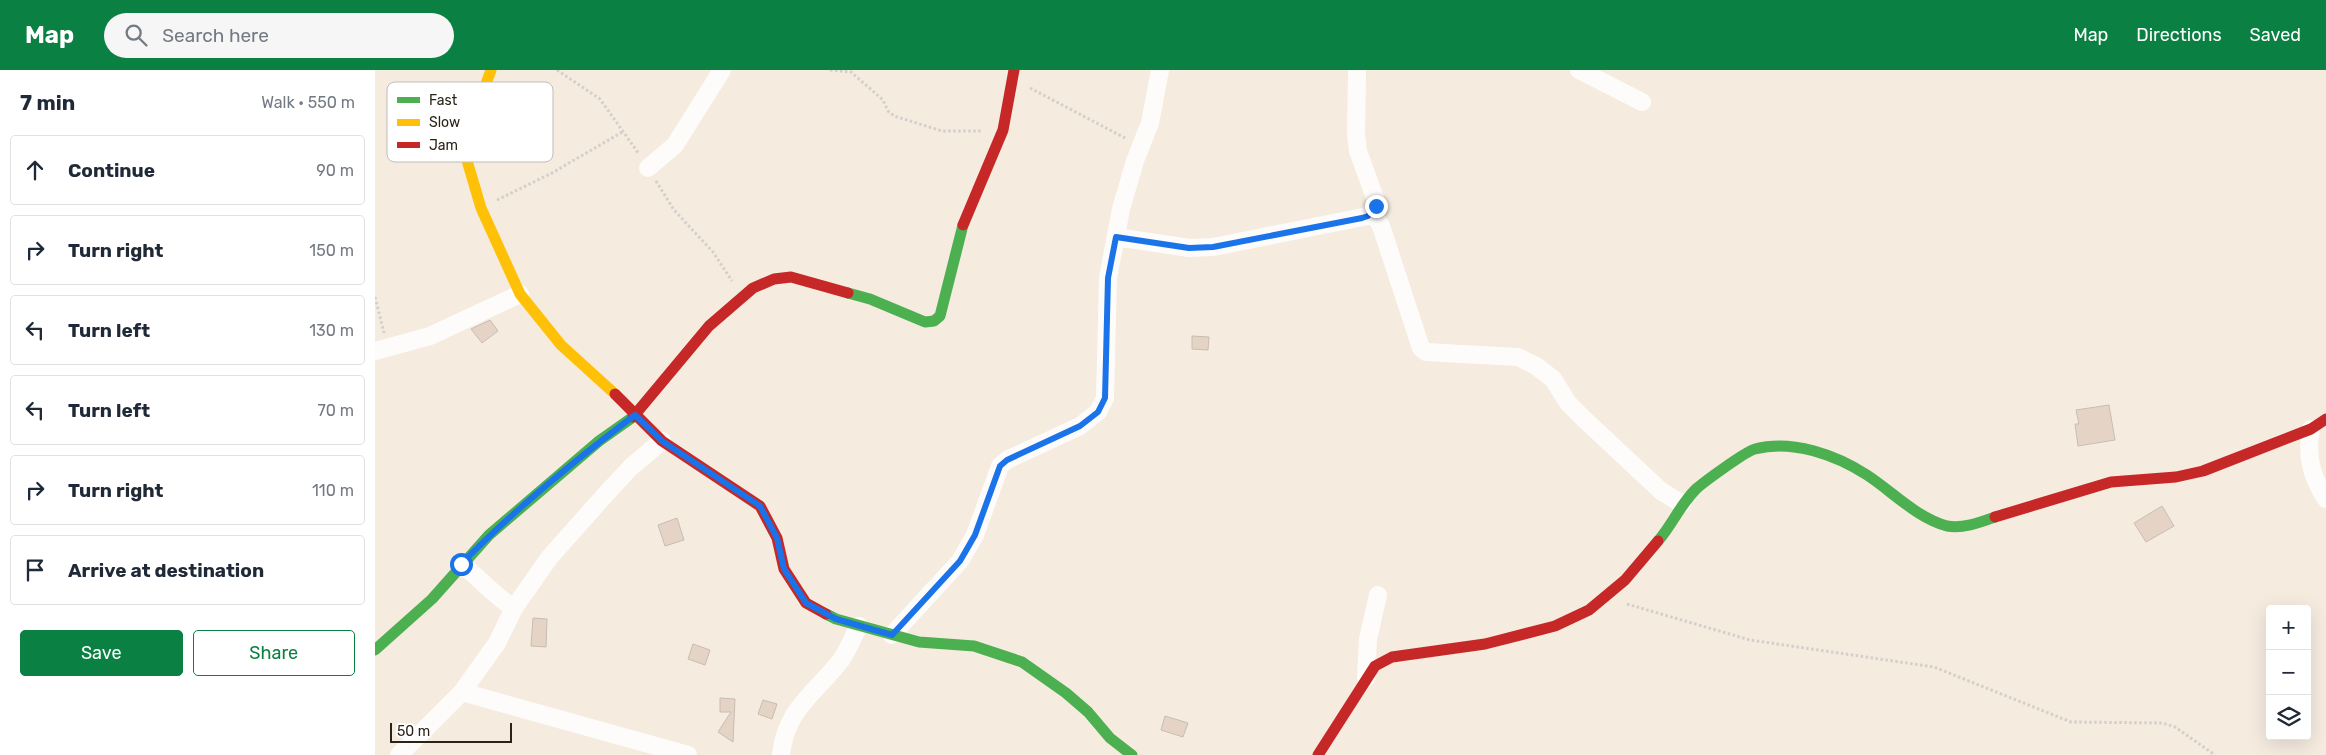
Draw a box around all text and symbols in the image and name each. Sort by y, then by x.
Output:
search box [104,13,454,58]
text: Map [25,21,74,49]
icon: search [122,21,150,49]
text: Search here [162,24,269,47]
text: Map [2073,24,2108,46]
text: Directions [2136,24,2222,46]
text: Saved [2250,24,2301,46]
legend [387,82,553,162]
text: 7 min [20,90,75,115]
text: Fast [429,92,458,109]
text: Walk · 550 m [261,93,355,112]
text: Slow [429,114,460,131]
text: Jam [429,137,458,154]
icon: ahead [21,156,49,184]
text: Continue [68,159,155,182]
text: 90 m [316,161,354,180]
route end [1365,195,1388,218]
icon: right [21,236,49,264]
text: Turn right [68,239,163,262]
text: 150 m [309,241,354,260]
icon: left [21,316,49,344]
text: Turn left [68,319,150,342]
text: 130 m [309,321,354,340]
icon: left [21,396,49,424]
text: Turn left [68,399,150,422]
text: 70 m [317,401,354,420]
icon: right [21,476,49,504]
text: Turn right [68,479,163,502]
text: 110 m [312,481,354,500]
route start [450,553,473,576]
icon: arrive [21,556,49,584]
text: Arrive at destination [68,559,264,582]
map controls [2266,605,2311,740]
button: + [2266,605,2311,650]
button: Save [20,630,183,676]
button: Share [193,630,355,676]
button: − [2266,650,2311,695]
button: layers [2266,695,2311,740]
scale bar [390,720,513,743]
text: 50 m [397,723,430,740]

